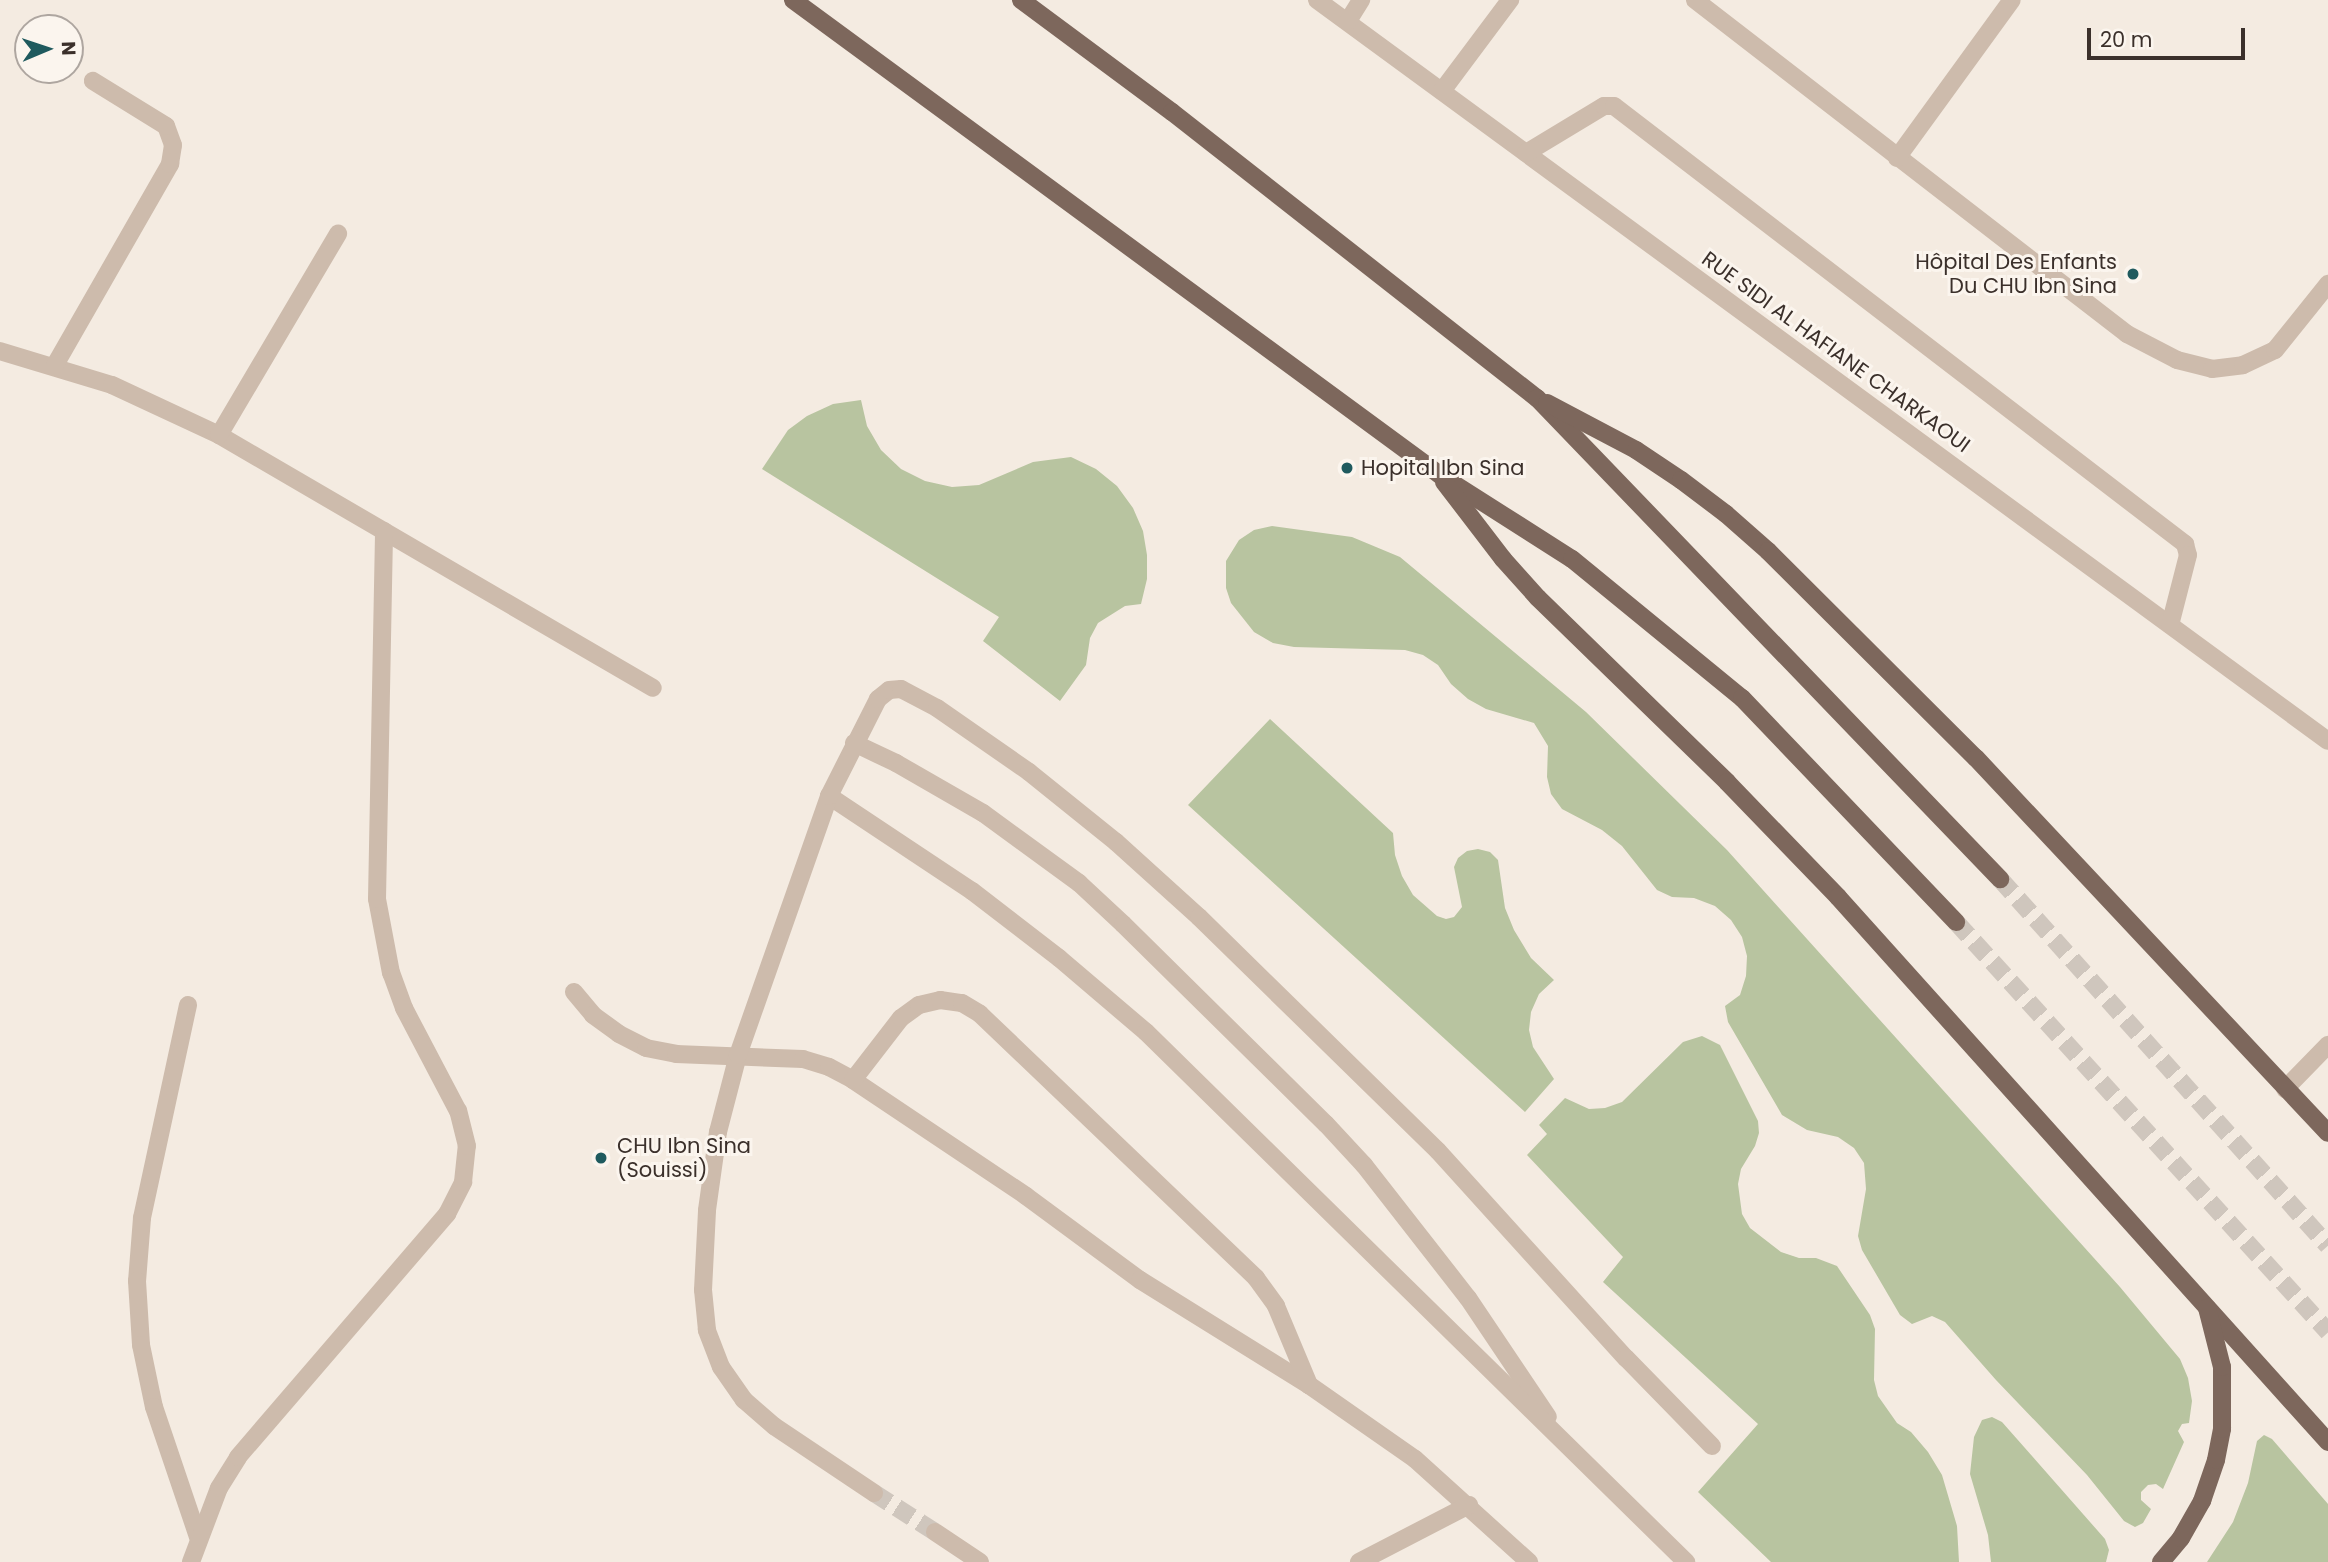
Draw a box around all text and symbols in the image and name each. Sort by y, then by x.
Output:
north arrow [14,14,84,84]
scale bar [2090,14,2248,58]
text: 20 m [2100,25,2153,54]
text: N [55,41,82,56]
street label: RUE SIDI AL HAFIANE CHARKAOUI [1697,246,1975,458]
place label: Hôpital Des Enfants Du CHU Ibn Sina [1915,249,2117,299]
marker: Hôpital Des Enfants Du CHU Ibn Sina [2123,264,2143,284]
place label: Hopital Ibn Sina [1361,455,1524,481]
marker: Hopital Ibn Sina [1339,460,1355,476]
place label: CHU Ibn Sina (Souissi) [617,1133,751,1183]
marker: CHU Ibn Sina (Souissi) [591,1148,611,1168]

